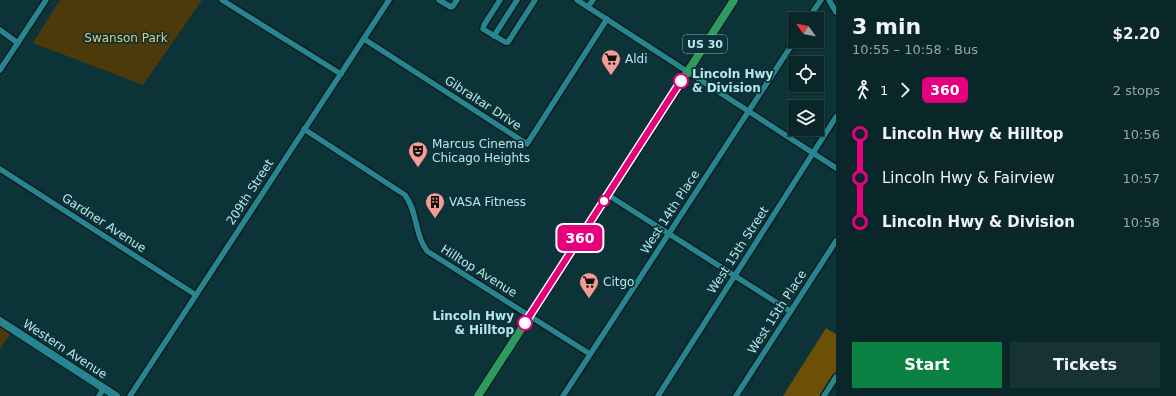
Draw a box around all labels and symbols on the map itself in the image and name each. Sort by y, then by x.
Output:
north arrow [788,12,824,48]
park label: Swanson Park [84,31,168,45]
road number: US 30 [683,35,727,53]
supermarket icon: Aldi [600,48,622,76]
place label: Aldi [625,52,648,66]
place label: Lincoln Hwy & Division [692,67,774,95]
street label: Gibraltar Drive [442,73,524,133]
marker: Lincoln Hwy & Division [673,73,689,89]
place label: Marcus Cinema Chicago Heights [432,137,530,165]
theatre icon: Marcus Cinema Chicago Heights [407,140,429,168]
street label: 209th Street [224,156,277,227]
street label: West 14th Place [638,168,702,256]
street label: Gardner Avenue [59,191,149,255]
building icon: VASA Fitness [424,191,446,219]
place label: VASA Fitness [449,195,526,209]
unlabelled marker [598,195,610,207]
street label: West 15th Street [705,204,772,296]
line badge: 360 [557,225,603,251]
street label: Hilltop Avenue [438,242,520,300]
street label: West 15th Place [745,268,809,356]
supermarket icon: Citgo [578,271,600,299]
place label: Citgo [603,275,634,289]
place label: Lincoln Hwy & Hilltop [433,309,514,337]
marker: Lincoln Hwy & Hilltop [517,315,533,331]
street label: Western Avenue [20,317,110,381]

